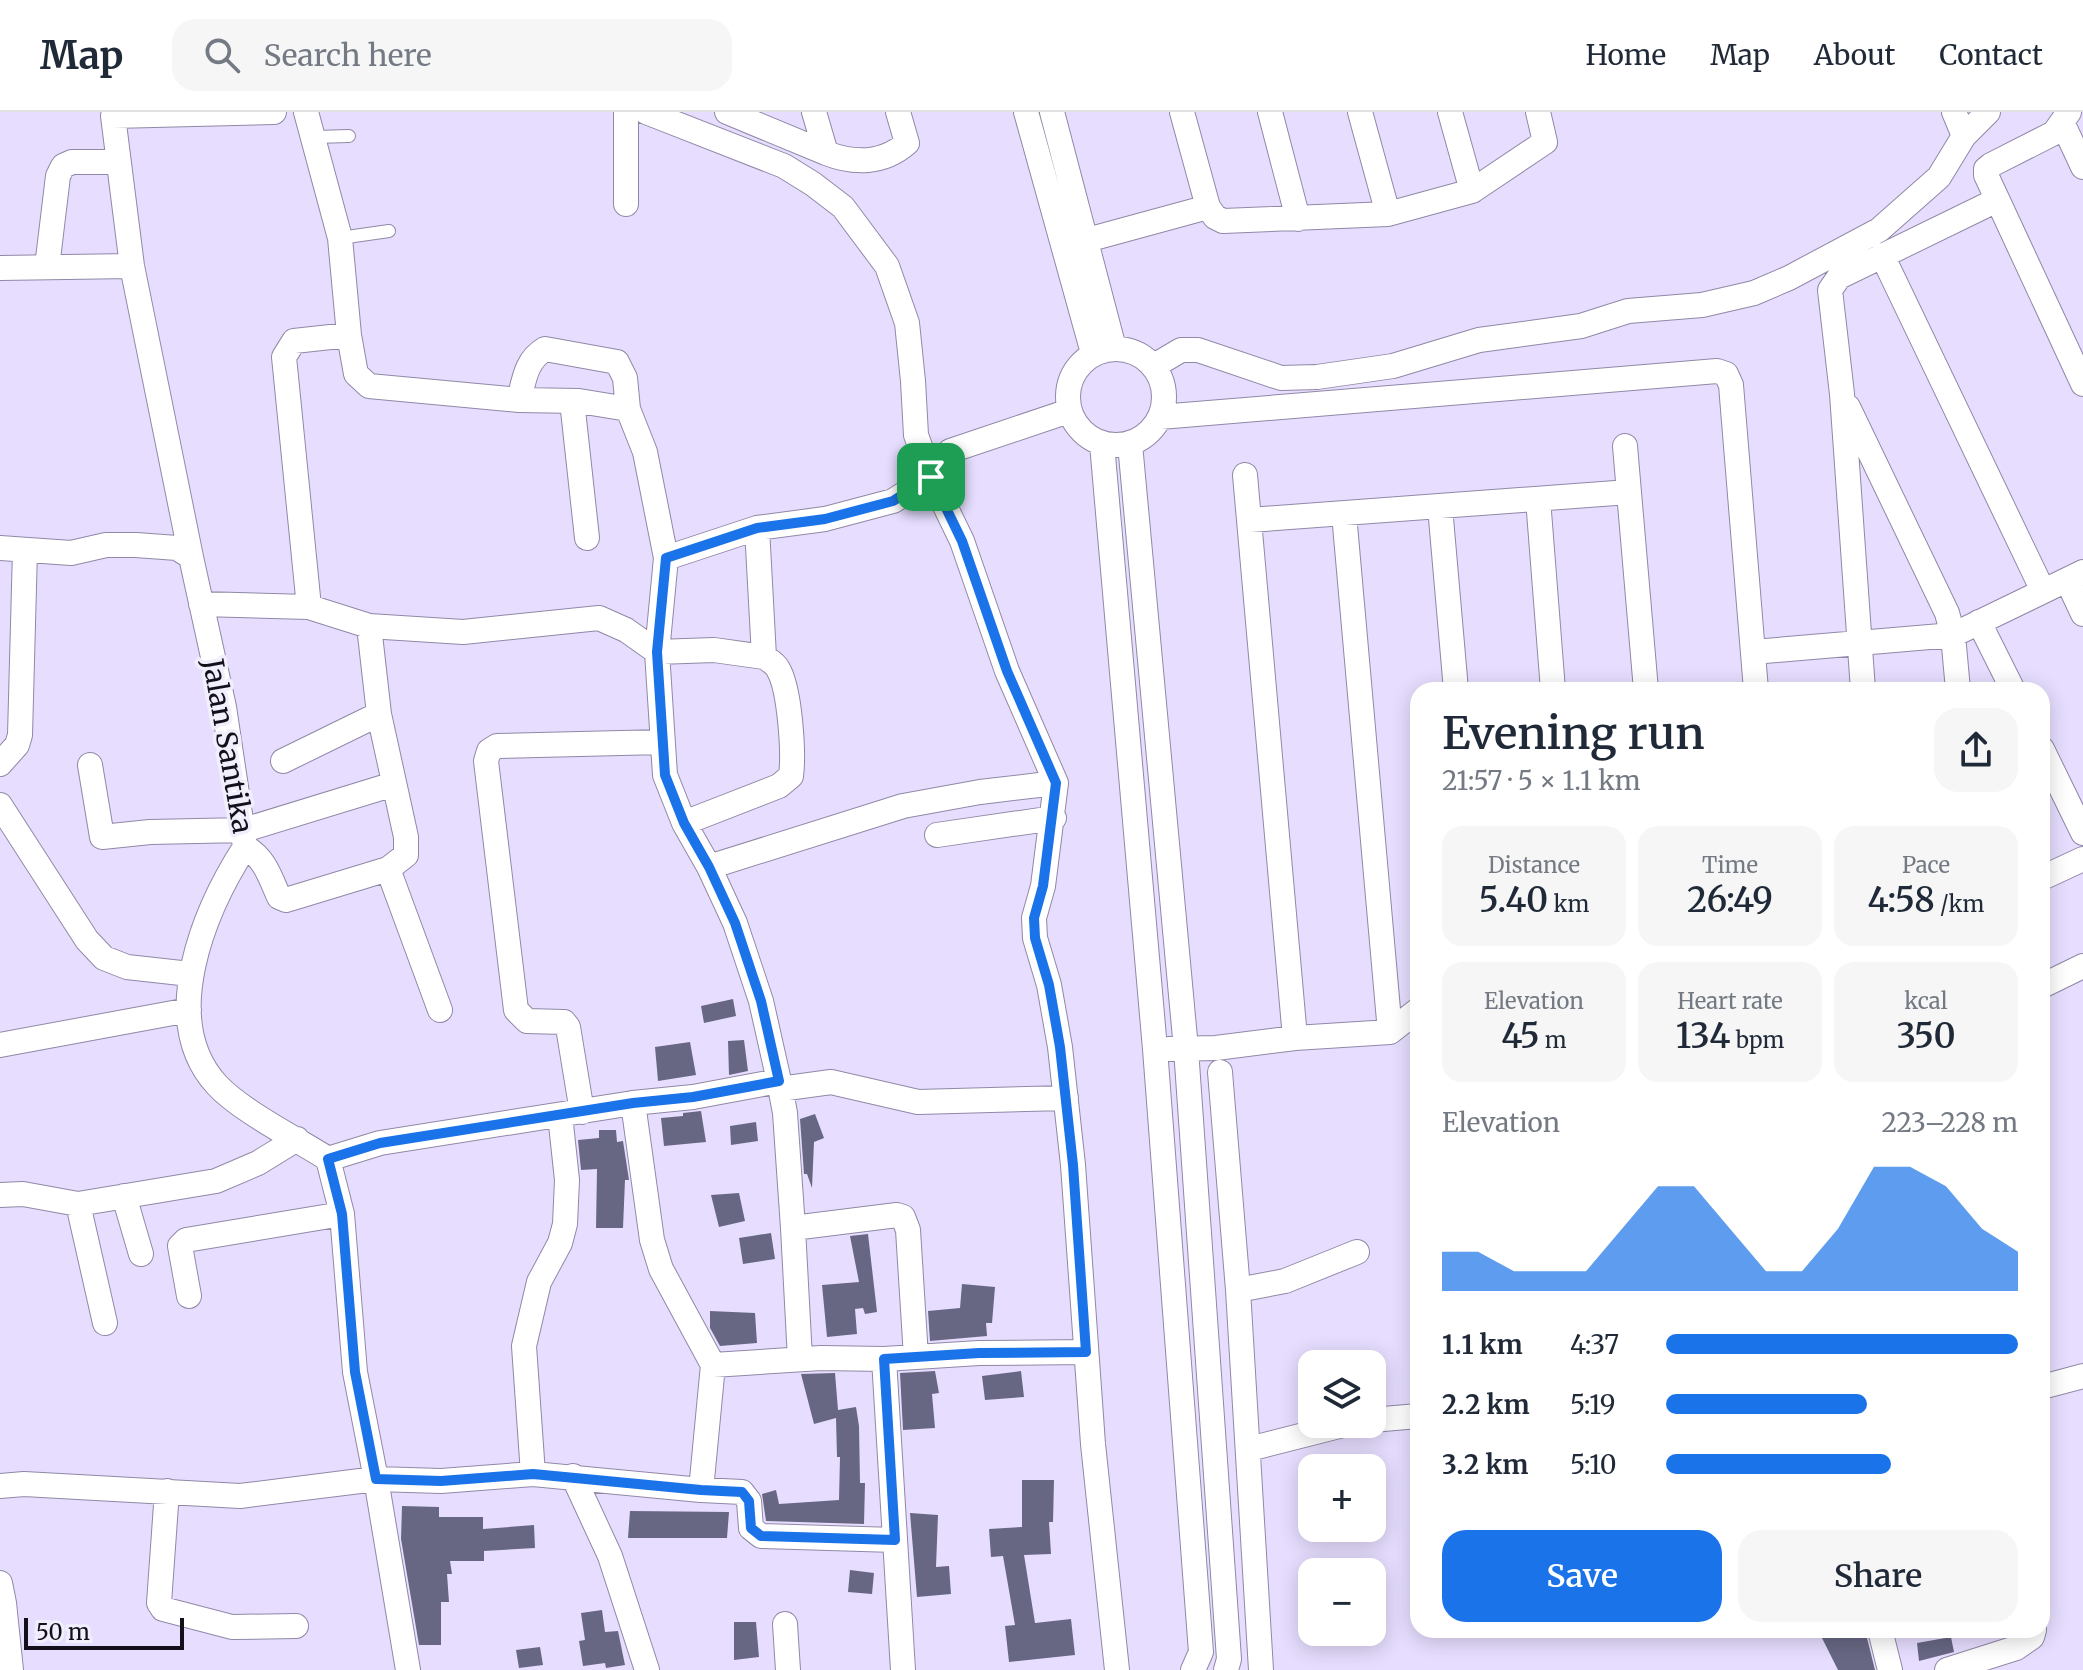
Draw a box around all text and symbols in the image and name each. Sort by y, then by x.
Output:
search box [172,19,732,91]
text: Map [40,32,124,79]
icon: search [200,33,244,77]
text: Search here [264,36,432,74]
text: Home [1585,37,1666,73]
text: Map [1710,37,1770,73]
text: About [1814,37,1895,73]
text: Contact [1939,37,2043,73]
pin [897,443,965,511]
icon: arrive [909,455,953,499]
street label: Jalan Santika [195,655,261,836]
text: Evening run [1442,706,1705,761]
button: share [1934,708,2018,792]
text: 21:57 · 5 × 1.1 km [1442,764,1641,797]
text: Distance [1488,851,1580,879]
text: Time [1702,851,1758,879]
text: Pace [1902,851,1950,879]
text: 5.40 [1479,879,1548,921]
text: 26:49 [1687,879,1773,921]
text: 4:58 [1868,879,1935,921]
text: km [1548,890,1589,918]
text: /km [1935,890,1984,918]
text: Elevation [1484,987,1584,1015]
text: Heart rate [1677,987,1783,1015]
text: kcal [1904,987,1948,1015]
text: 45 [1501,1015,1540,1057]
text: 134 [1676,1015,1731,1057]
text: 350 [1896,1015,1956,1057]
text: m [1540,1026,1567,1054]
text: bpm [1731,1026,1784,1054]
text: Elevation [1442,1106,1560,1139]
text: 223–228 m [1881,1106,2018,1139]
text: 1.1 km [1442,1328,1523,1361]
text: 4:37 [1570,1328,1619,1361]
map controls [1298,1350,1386,1646]
button: layers [1298,1350,1386,1438]
text: 2.2 km [1442,1388,1530,1421]
text: 5:19 [1570,1388,1616,1421]
text: 3.2 km [1442,1448,1528,1481]
text: 5:10 [1570,1448,1617,1481]
button: + [1298,1454,1386,1542]
button: Save [1442,1530,1722,1622]
button: Share [1738,1530,2018,1622]
button: − [1298,1558,1386,1646]
scale bar [24,1614,184,1650]
text: 50 m [36,1618,90,1646]

